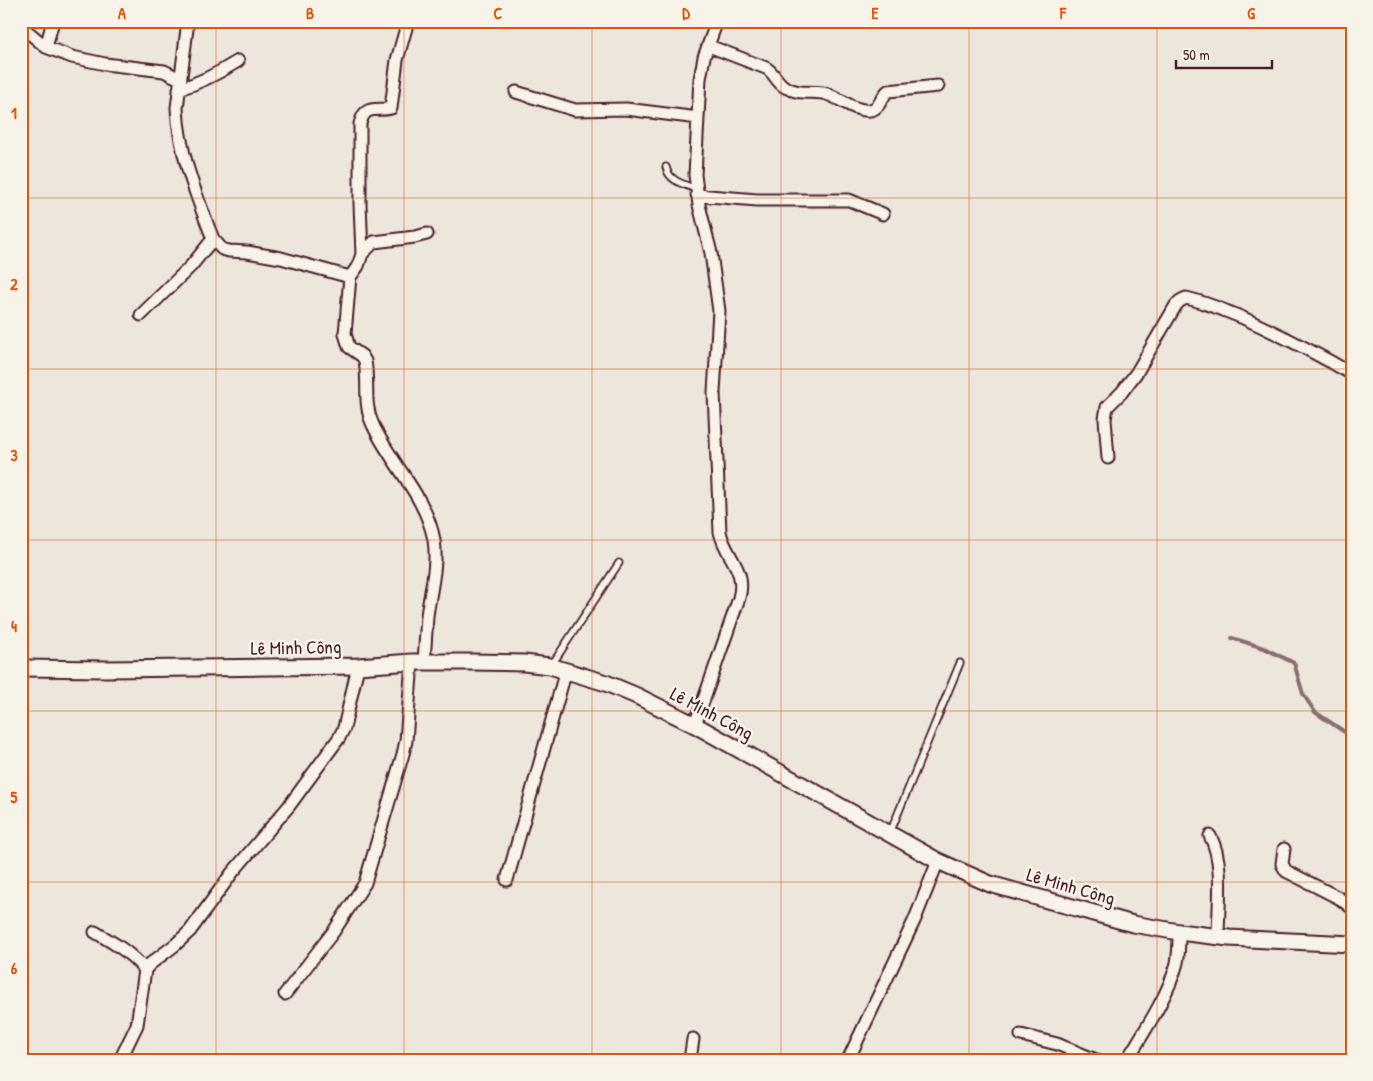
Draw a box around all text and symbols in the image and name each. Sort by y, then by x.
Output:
text: A [118,2,126,24]
text: B [306,2,314,24]
text: C [494,2,503,24]
text: D [682,2,690,24]
text: E [871,2,879,24]
text: F [1059,2,1067,24]
text: G [1247,2,1255,24]
scale bar [1176,38,1272,70]
text: 50 m [1183,44,1210,65]
text: 1 [11,102,17,124]
text: 2 [10,273,18,295]
text: 3 [10,444,18,466]
text: 4 [11,615,17,637]
street label: Lê Minh Công [250,633,342,661]
street label: Lê Minh Công [666,680,758,746]
text: 5 [11,786,18,808]
street label: Lê Minh Công [1024,861,1118,911]
text: 6 [11,957,18,979]

